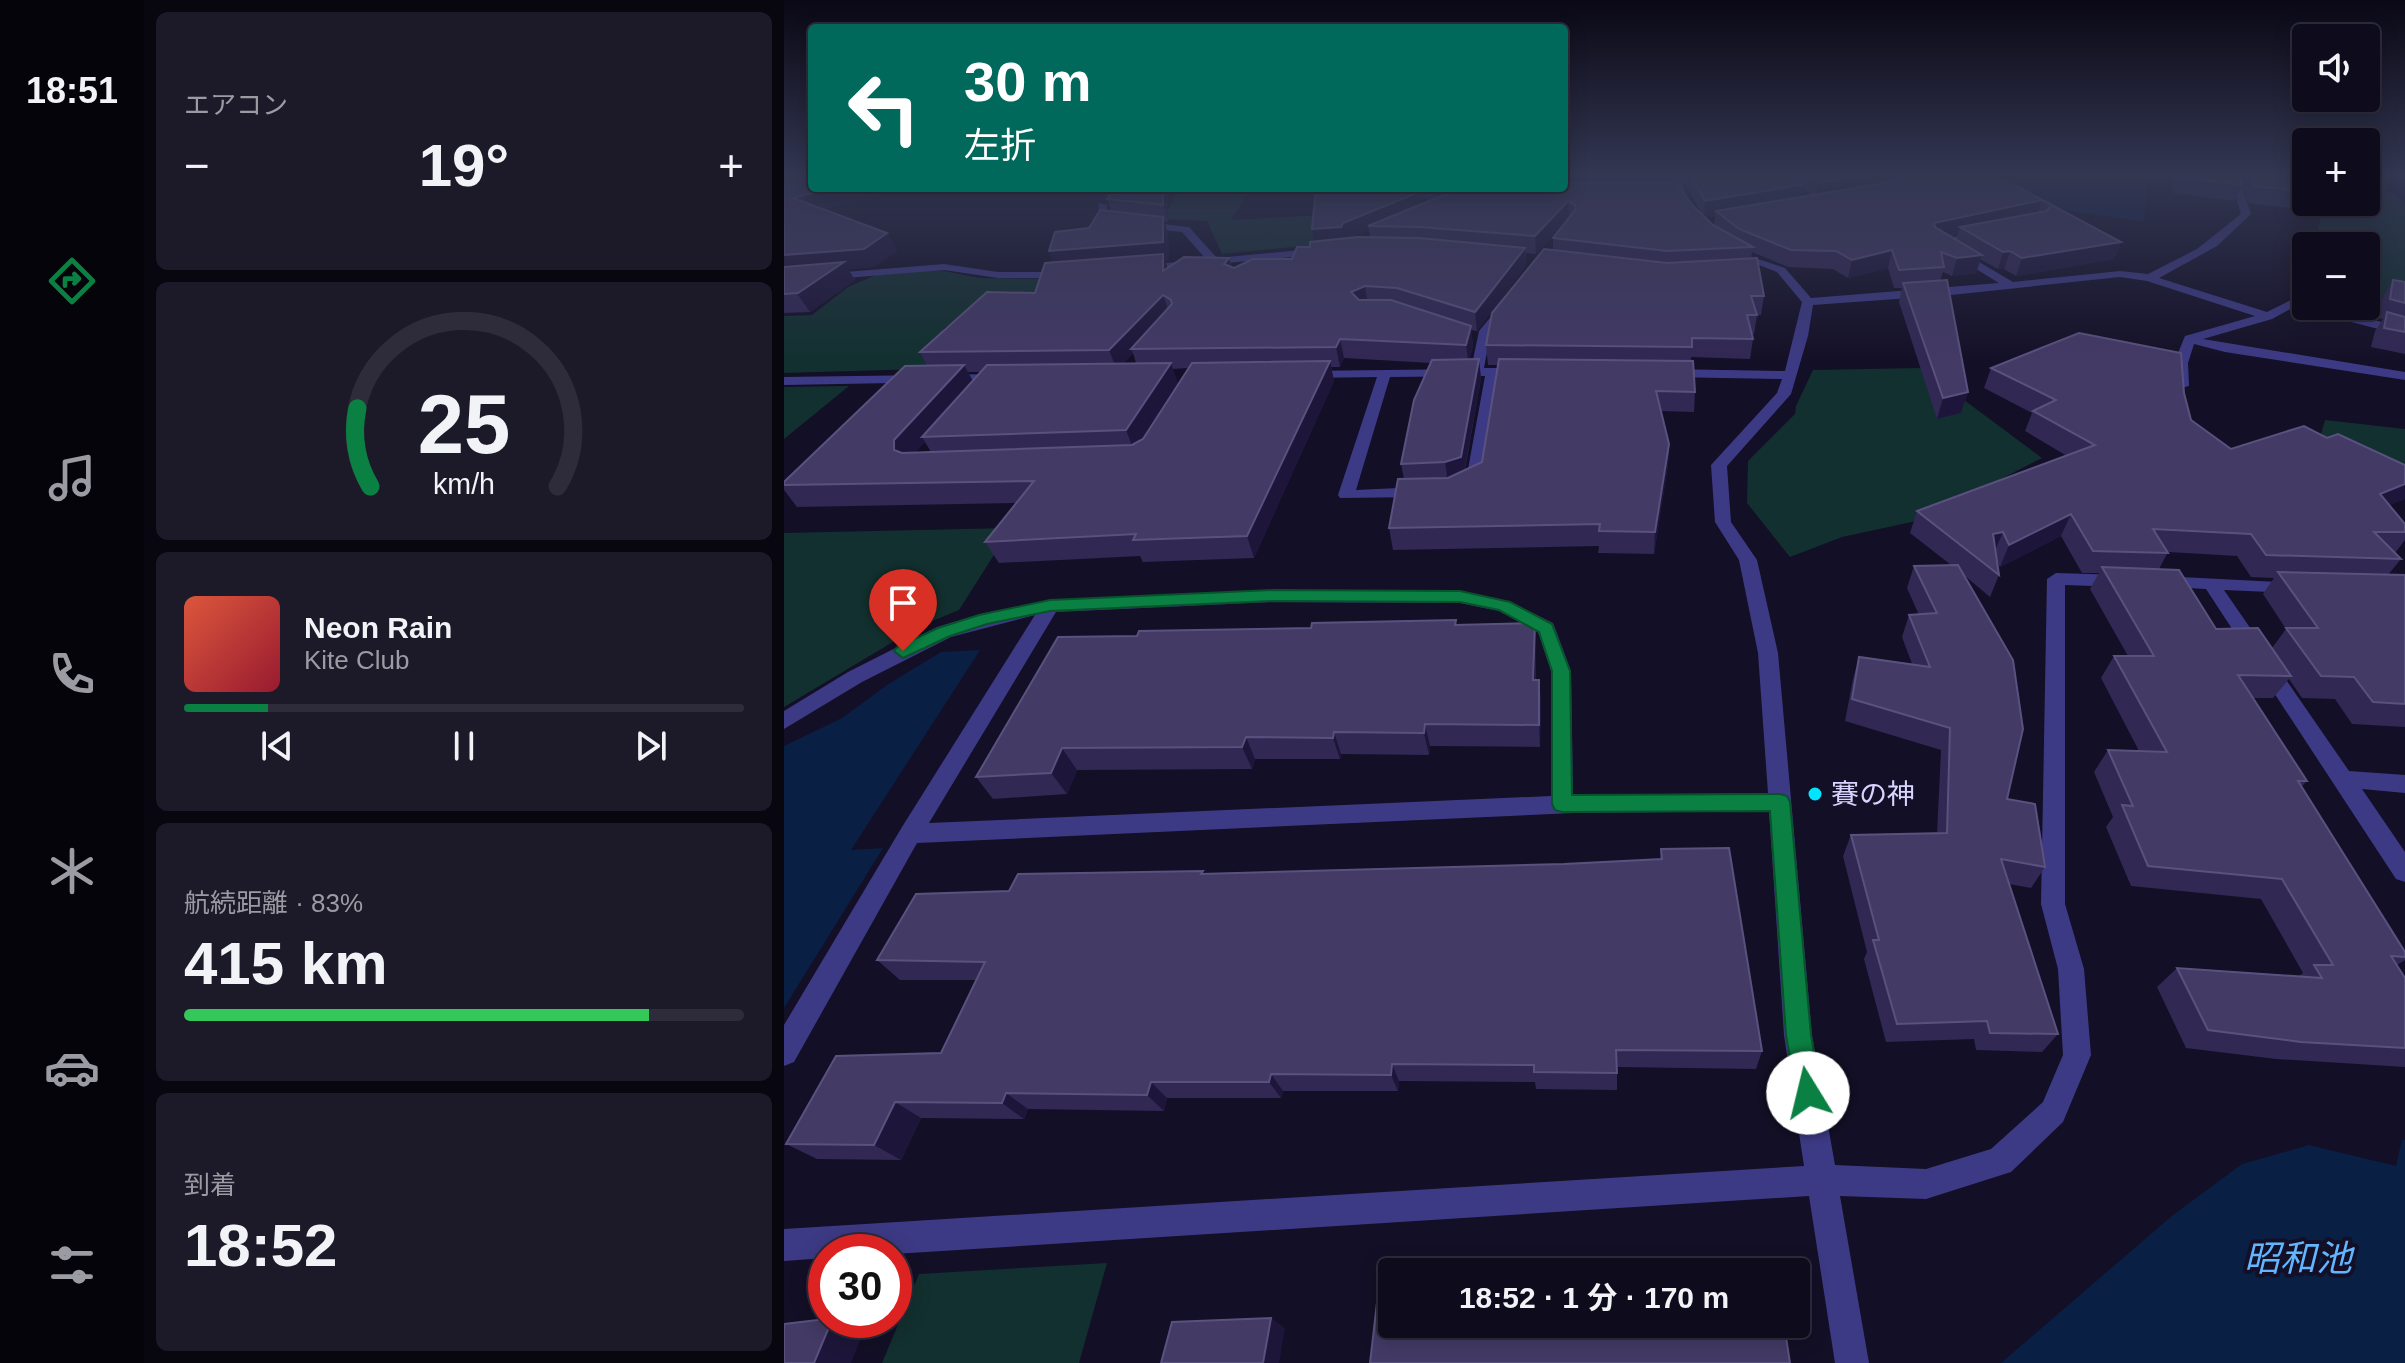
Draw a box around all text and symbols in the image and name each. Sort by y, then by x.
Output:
map controls [2292,24,2380,320]
button: sound [2292,24,2380,112]
text: 30 m [964,50,1092,113]
icon: left [832,56,936,160]
text: 18:51 [26,70,118,111]
text: エアコン [184,90,288,120]
text: 左折 [964,125,1036,166]
button: + [2292,128,2380,216]
text: 19° [419,132,509,199]
text: − [184,141,210,190]
text: + [718,141,744,190]
button: − [2292,232,2380,320]
icon: directions [44,253,100,309]
text: 25 [418,378,510,471]
icon: music [44,450,100,506]
text: km/h [433,468,495,500]
pin [869,569,937,651]
icon: arrive [881,581,925,625]
text: Neon Rain [304,611,452,644]
text: Kite Club [304,645,410,675]
icon: phone [44,646,100,702]
icon: previous [255,724,299,768]
icon: pause [442,724,486,768]
icon: next [629,724,673,768]
place label: 賽の神 [1831,779,1915,810]
marker: 賽の神 [1806,785,1824,803]
icon: climate [44,843,100,899]
text: 航続距離 · 83% [184,888,363,918]
text: 415 km [184,930,388,997]
icon: car [44,1040,100,1096]
position arrow [1766,1051,1850,1135]
text: 到着 [184,1170,236,1200]
text: 18:52 [184,1212,337,1279]
speed limit sign: 30 [808,1234,912,1338]
icon: filters [44,1237,100,1293]
water label: 昭和池 [2244,1238,2355,1279]
text: 18:52 · 1 分 · 170 m [1459,1281,1729,1314]

